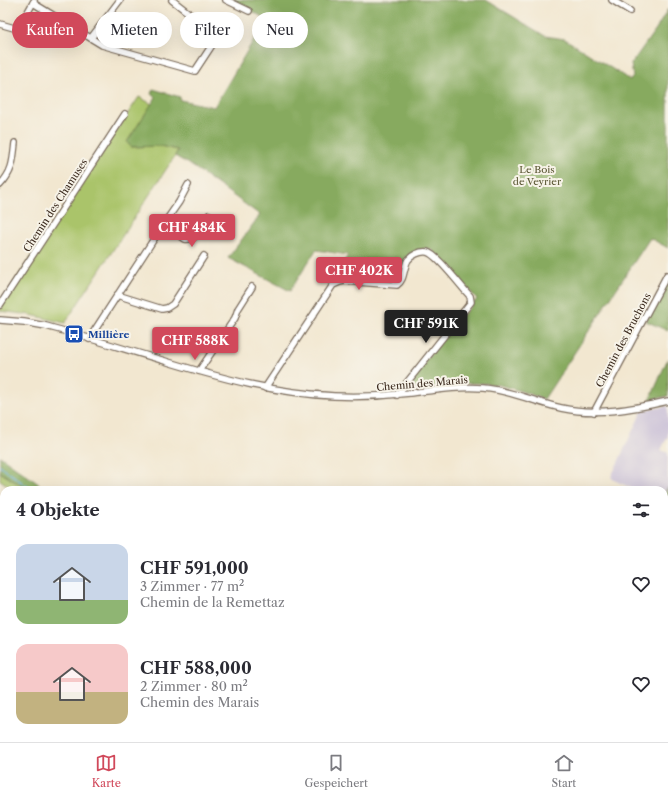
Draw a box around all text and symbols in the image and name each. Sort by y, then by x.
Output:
chip: Kaufen [12,12,88,48]
chip: Mieten [96,12,172,48]
chip: Filter [180,12,244,48]
chip: Neu [252,12,308,48]
street label: Chemin des Chamuses [20,156,90,254]
park label: Le Bois de Veyrier [513,163,562,188]
pin: CHF 484K [151,214,233,248]
text: CHF 484K [158,219,226,235]
pin: CHF 402K [318,257,400,291]
text: CHF 402K [325,262,393,278]
street label: Chemin des Bruchons [593,291,654,390]
pin: CHF 591K [385,310,467,344]
text: CHF 591K [393,315,459,331]
bus stop icon: Millière [63,323,85,345]
pin: CHF 588K [154,327,236,361]
place label: Millière [88,328,130,341]
text: CHF 588K [161,332,229,348]
street label: Chemin des Marais [376,373,468,394]
icon: filters [630,499,652,521]
text: 4 Objekte [16,500,100,520]
text: CHF 591,000 [140,558,249,578]
icon: home [48,560,96,608]
icon: heart [630,573,652,595]
text: 3 Zimmer · 77 m² [140,578,244,594]
text: Chemin de la Remettaz [140,594,285,610]
text: CHF 588,000 [140,658,252,678]
icon: home [48,660,96,708]
icon: heart [630,673,652,695]
text: 2 Zimmer · 80 m² [140,678,248,694]
text: Chemin des Marais [140,694,259,710]
tab: Karte [92,752,121,790]
tab: Gespeichert [304,752,368,790]
tab: Start [551,752,576,790]

